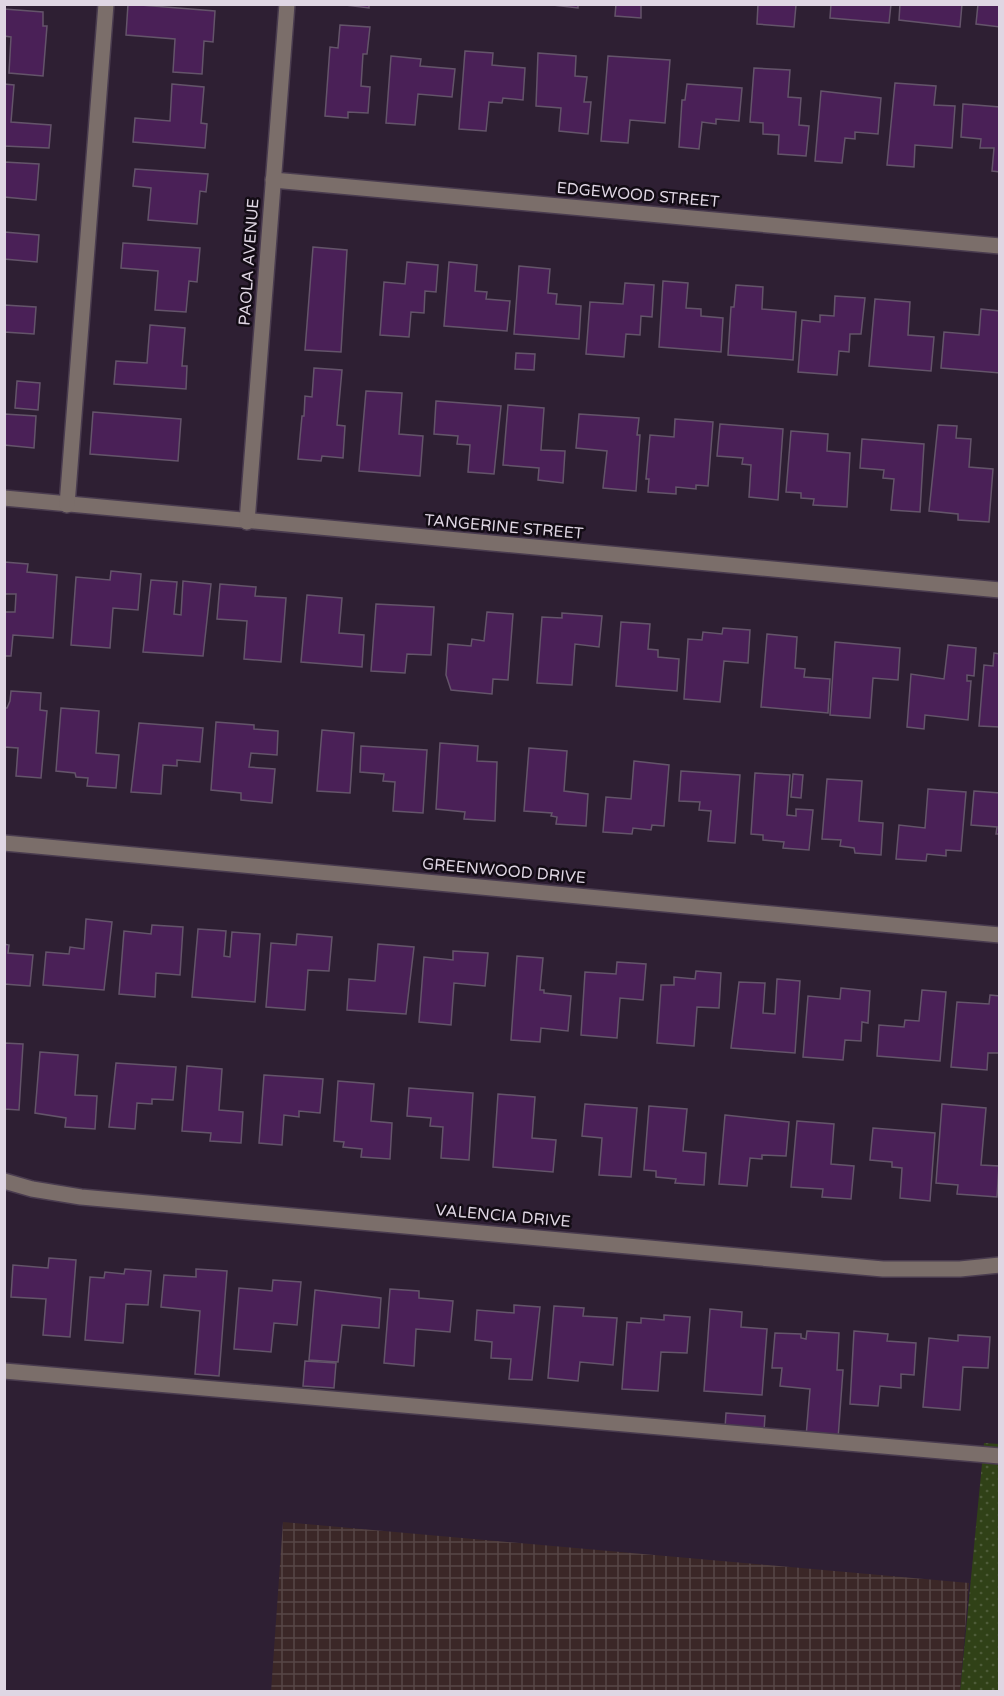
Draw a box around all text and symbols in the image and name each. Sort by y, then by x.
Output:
street label: EDGEWOOD STREET [556,178,721,212]
street label: PAOLA AVENUE [235,198,263,326]
street label: TANGERINE STREET [424,510,585,544]
street label: GREENWOOD DRIVE [421,854,587,888]
street label: VALENCIA DRIVE [435,1200,571,1232]

